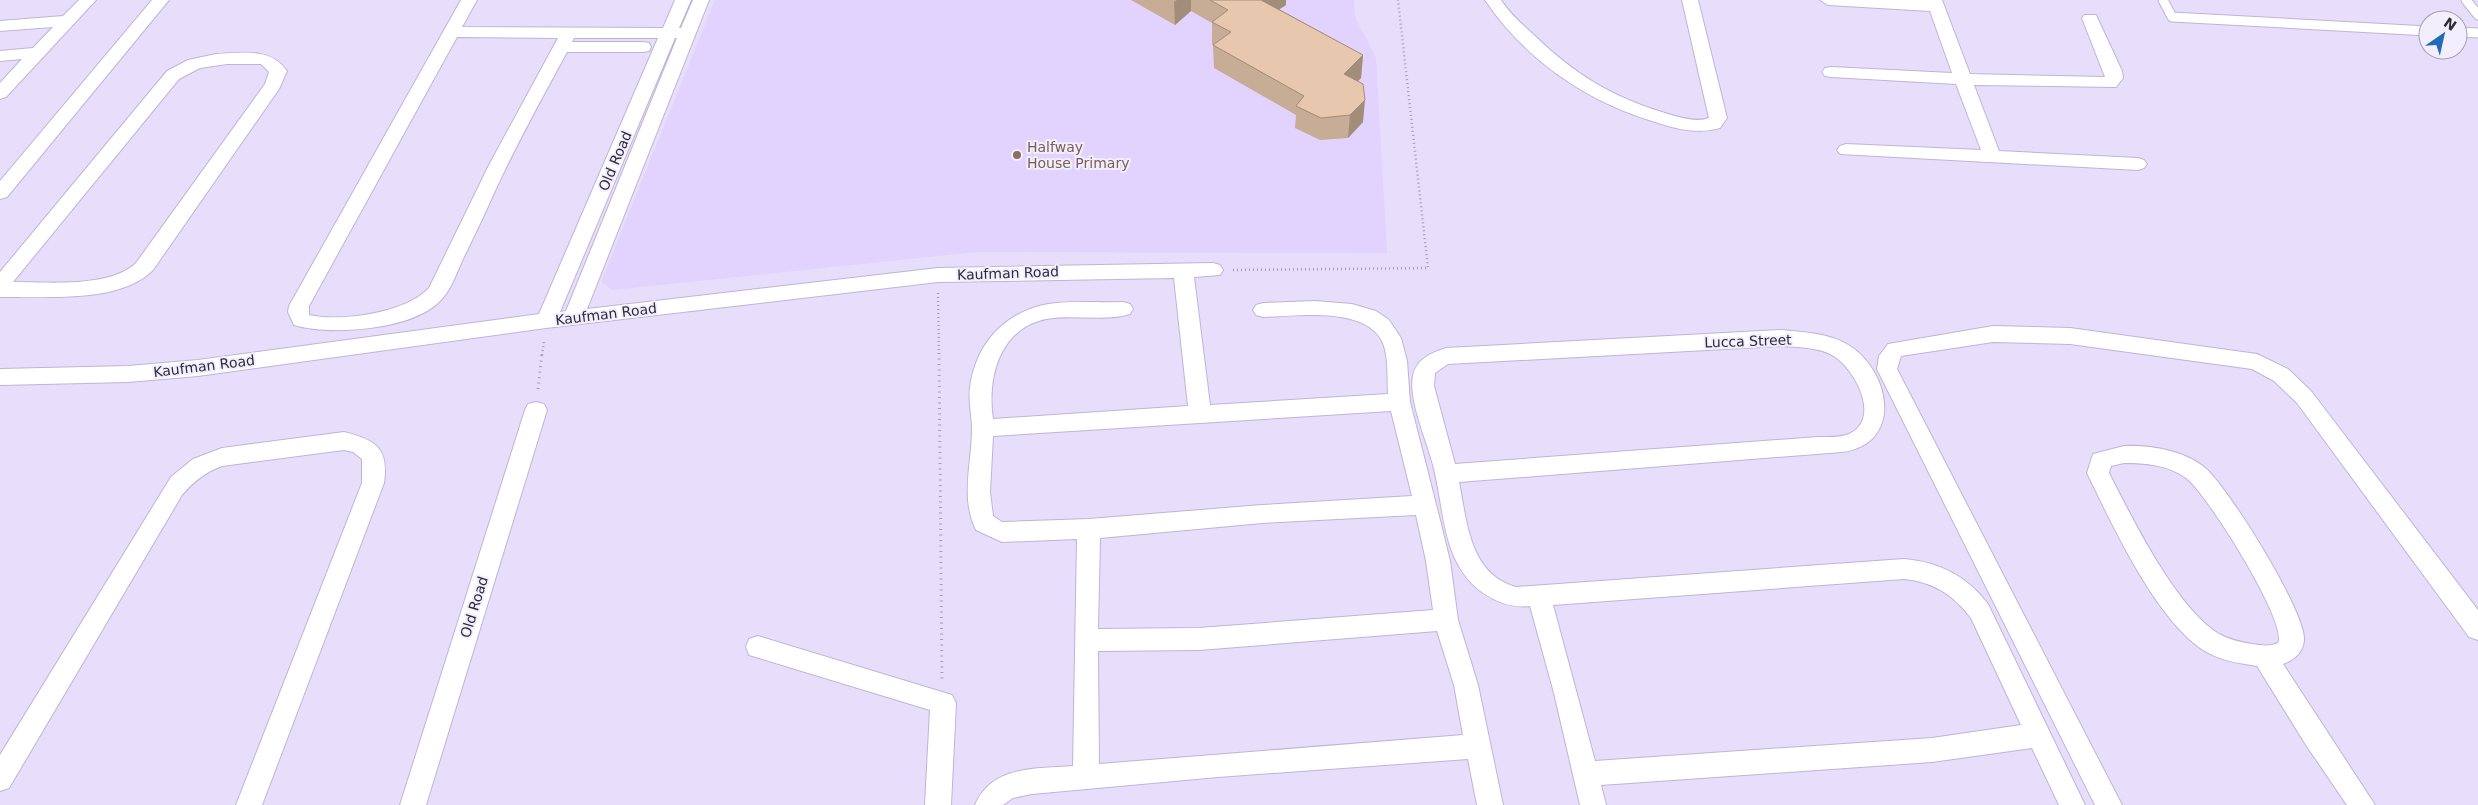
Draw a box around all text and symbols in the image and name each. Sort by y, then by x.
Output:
north arrow [2418,10,2468,60]
text: N [2441,14,2460,34]
street label: Old Road [595,129,635,193]
place label: Halfway House Primary [1027,139,1129,171]
marker: Halfway House Primary [1011,149,1023,161]
street label: Kaufman Road [957,263,1059,283]
street label: Kaufman Road [554,300,658,328]
street label: Lucca Street [1704,331,1792,351]
street label: Kaufman Road [152,352,256,380]
street label: Old Road [457,574,491,640]

